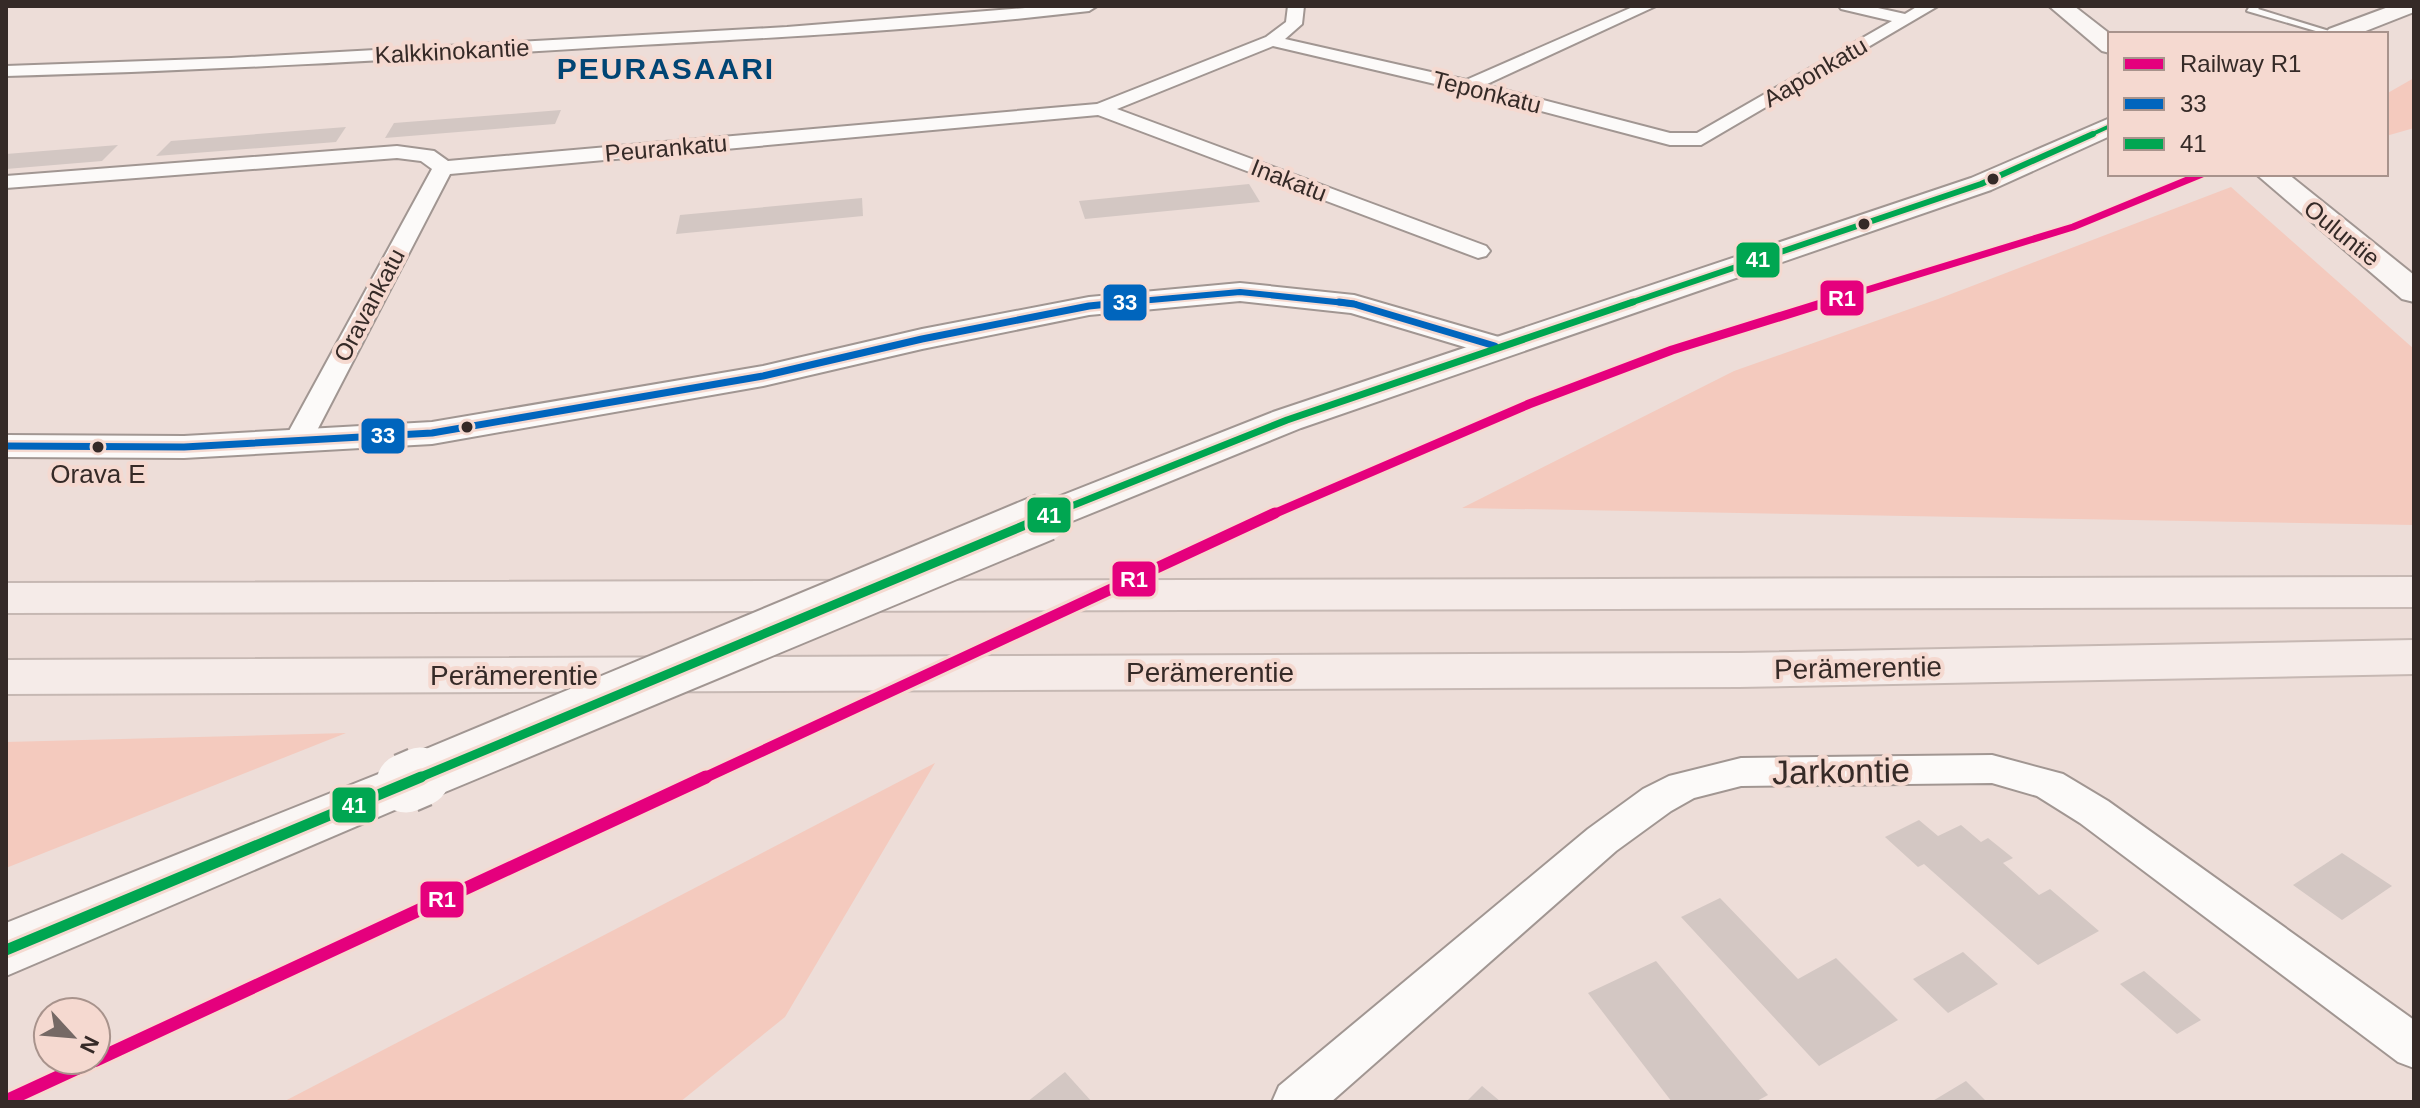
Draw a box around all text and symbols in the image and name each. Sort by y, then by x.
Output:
street label: Aaponkatu [1759,32,1871,112]
legend [2108,32,2388,176]
street label: Kalkkinokantie [374,33,530,69]
text: Railway R1 [2180,50,2301,77]
district label: PEURASAARI [557,52,775,85]
street label: Teponkatu [1430,66,1544,118]
text: 33 [2180,90,2207,117]
street label: Peurankatu [604,129,728,167]
text: 41 [2180,130,2207,157]
street label: Inakatu [1247,153,1331,207]
unlabelled marker [1985,171,2001,187]
street label: Ouluntie [2299,194,2385,272]
unlabelled marker [1856,216,1872,232]
line badge: 41 [1735,241,1781,279]
street label: Oravankatu [328,244,410,366]
text: 41 [1746,247,1770,272]
line badge: R1 [1819,279,1865,317]
line badge: 33 [1102,283,1148,322]
text: R1 [1828,286,1856,311]
text: 33 [1113,290,1137,315]
line badge: 33 [360,417,406,455]
unlabelled marker [459,419,475,435]
text: 33 [371,423,395,448]
marker: Orava E [90,439,106,455]
place label: Orava E [50,459,146,489]
line badge: 41 [1026,496,1072,534]
text: 41 [1037,503,1061,528]
line badge: R1 [1111,560,1157,598]
text: R1 [1120,567,1148,592]
street label: Perämerentie [1774,651,1942,685]
street label: Perämerentie [1126,657,1294,688]
street label: Perämerentie [430,660,598,691]
street label: Jarkontie [1772,751,1910,791]
line badge: 41 [331,786,377,824]
text: 41 [342,793,366,818]
line badge: R1 [419,880,465,919]
text: R1 [428,887,456,912]
north arrow [32,996,112,1076]
text: N [75,1032,104,1057]

